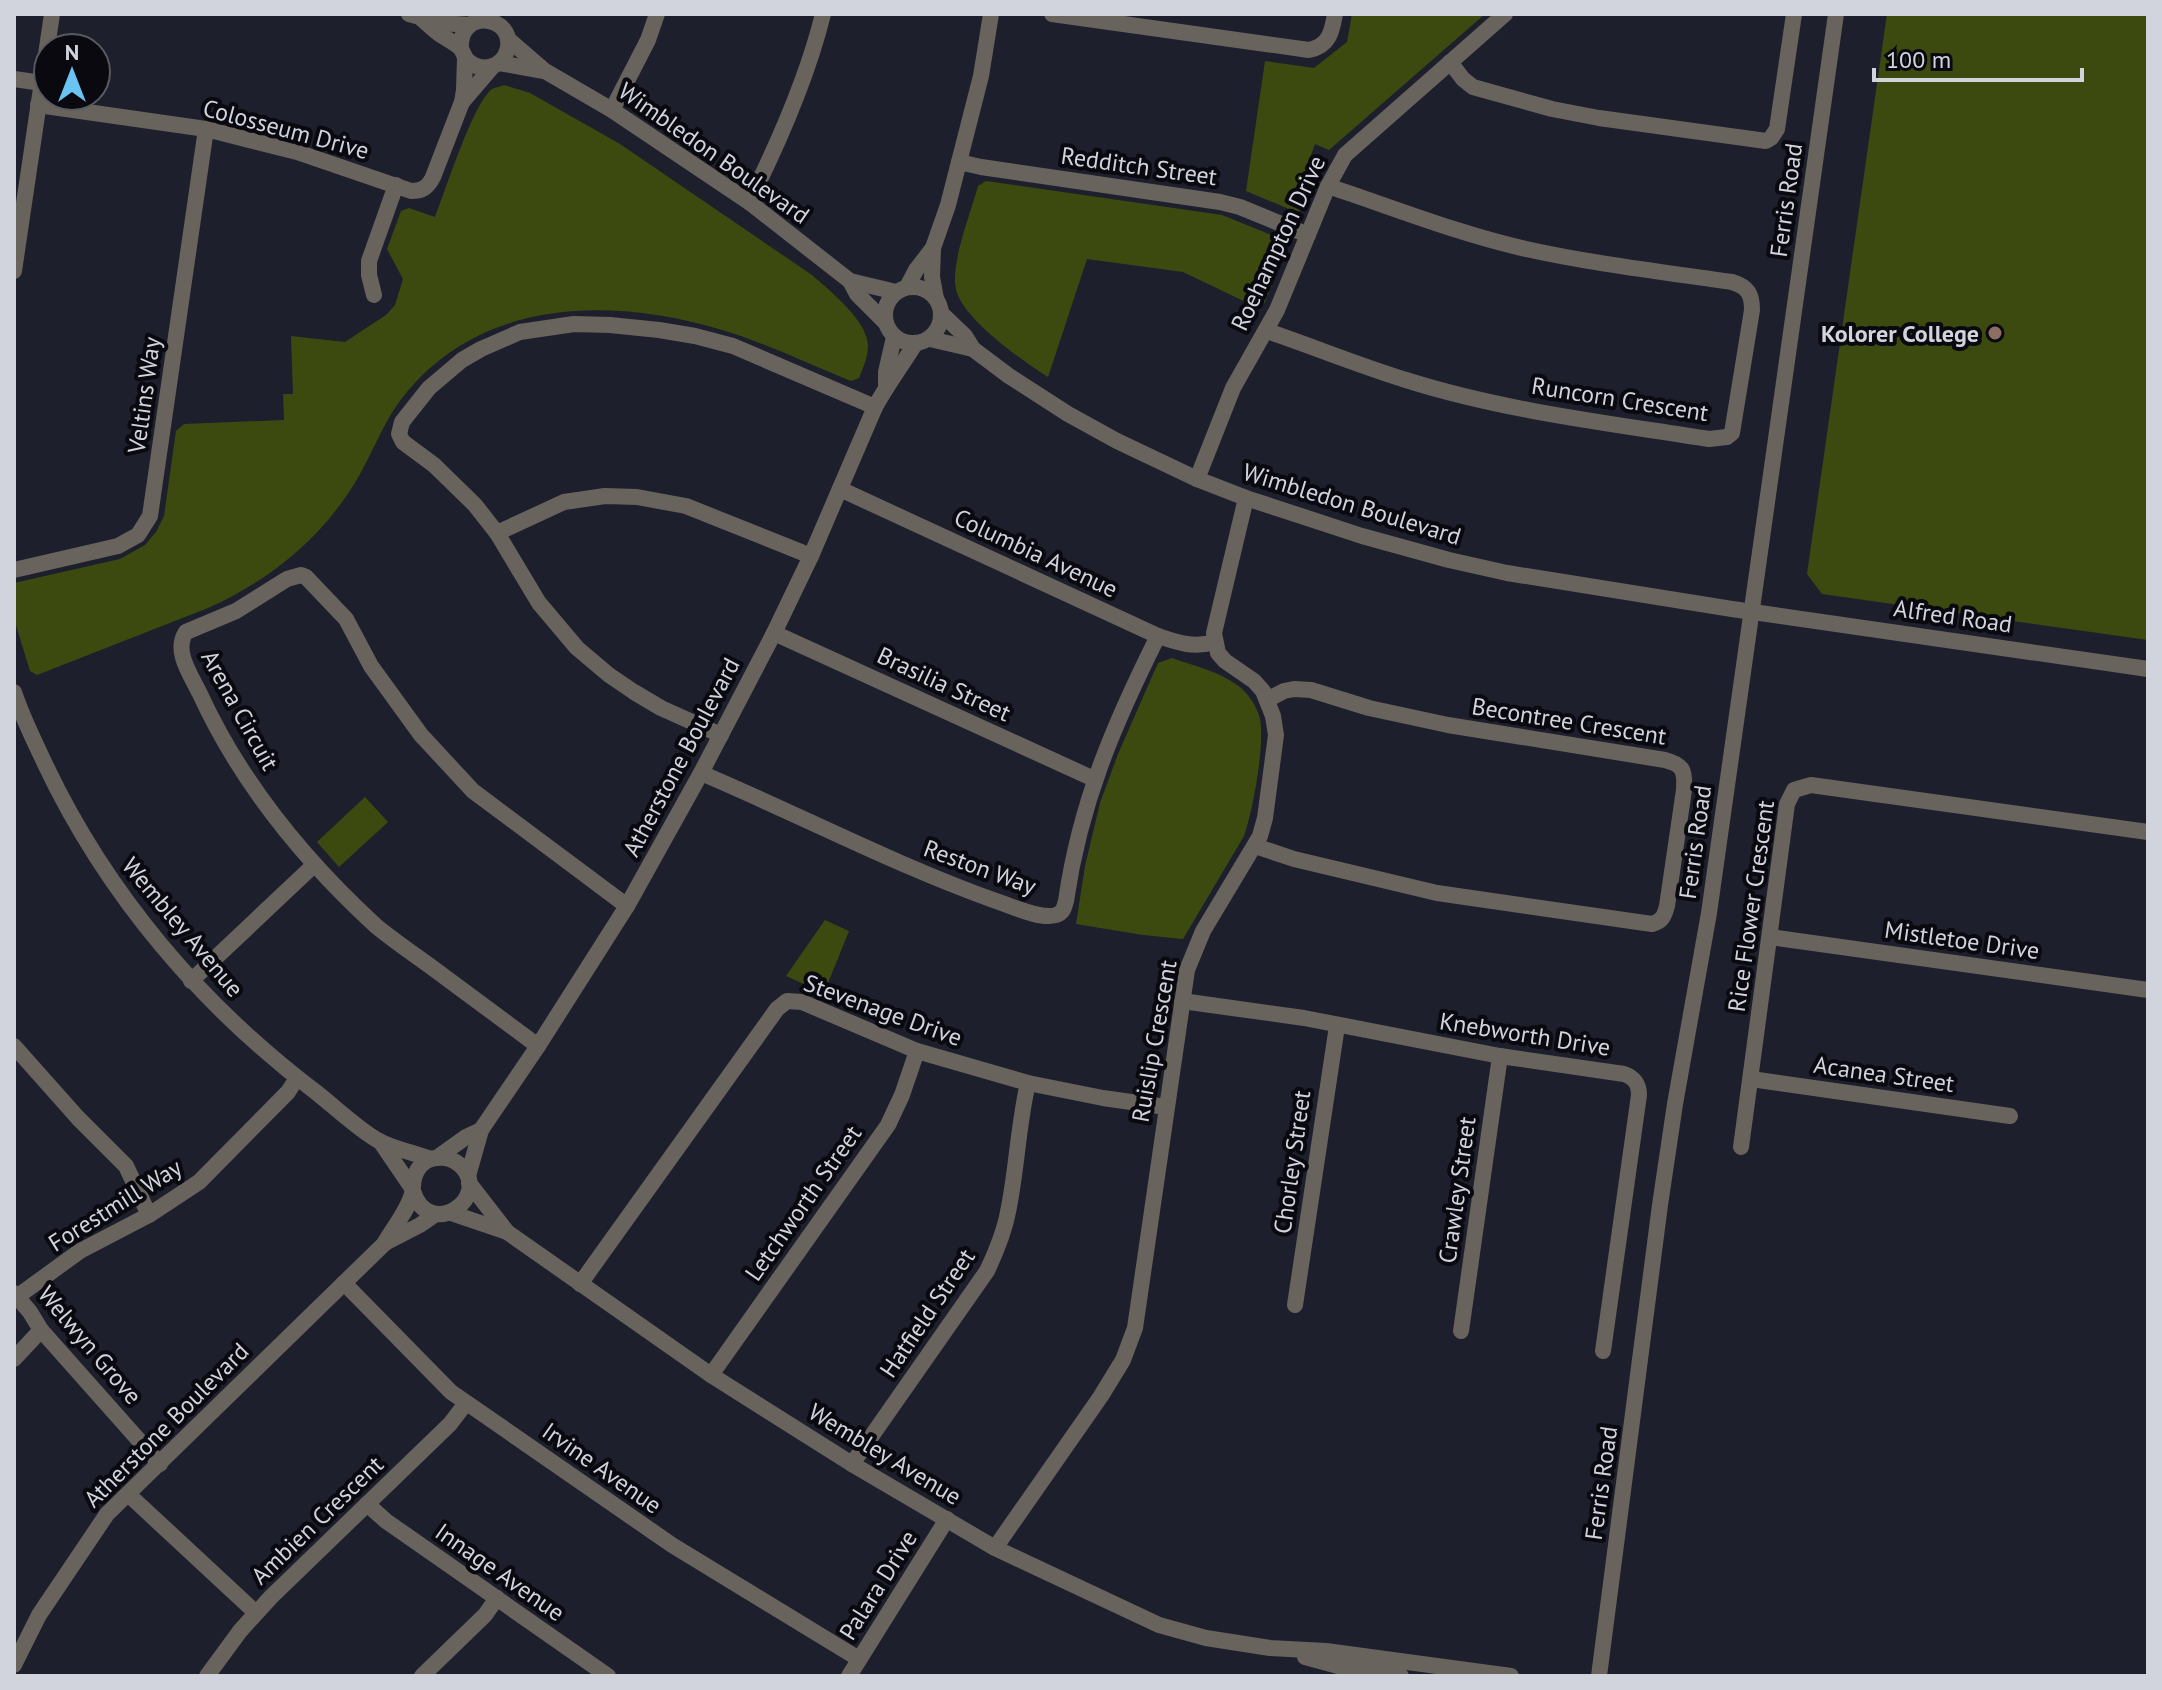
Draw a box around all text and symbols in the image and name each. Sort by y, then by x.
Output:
north arrow [32,32,112,112]
scale bar [1874,32,2082,82]
text: N [65,38,79,66]
text: 100 m [1886,44,1951,75]
street label: Wimbledon Boulevard [612,75,816,231]
street label: Colosseum Drive [200,92,372,166]
street label: Redditch Street [1059,140,1219,192]
street label: Ferris Road [1763,141,1809,259]
street label: Roehampton Drive [1224,150,1332,336]
place label: Kolorer College [1821,318,1979,349]
marker: Kolorer College [1986,324,2004,342]
street label: Veltins Way [120,335,168,456]
street label: Runcorn Crescent [1529,370,1711,428]
street label: Wimbledon Boulevard [1239,456,1465,552]
street label: Columbia Avenue [949,502,1123,604]
street label: Alfred Road [1892,592,2014,640]
street label: Brasilia Street [872,640,1016,728]
street label: Arena Circuit [194,645,286,775]
street label: Atherstone Boulevard [615,652,747,862]
street label: Becontree Crescent [1470,690,1668,752]
street label: Ferris Road [1672,783,1718,901]
street label: Rice Flower Crescent [1721,798,1781,1014]
street label: Reston Way [920,832,1040,902]
street label: Wembley Avenue [115,851,251,1003]
street label: Mistletoe Drive [1883,914,2041,966]
street label: Ruislip Crescent [1125,958,1183,1124]
street label: Stevenage Drive [800,967,966,1053]
street label: Knebworth Drive [1437,1005,1613,1063]
street label: Acanea Street [1812,1049,1956,1099]
street label: Chorley Street [1267,1088,1317,1236]
street label: Crawley Street [1431,1115,1483,1265]
street label: Letchworth Street [738,1119,868,1287]
street label: Forestmill Way [42,1152,188,1258]
street label: Hatfield Street [873,1243,981,1383]
street label: Welwyn Grove [31,1279,149,1411]
street label: Atherstone Boulevard [77,1336,255,1514]
street label: Wembley Avenue [803,1396,967,1512]
street label: Irvine Avenue [536,1415,668,1521]
street label: Ferris Road [1578,1424,1624,1542]
street label: Ambien Crescent [244,1449,390,1591]
street label: Innage Avenue [429,1516,571,1628]
street label: Palara Drive [832,1524,924,1646]

